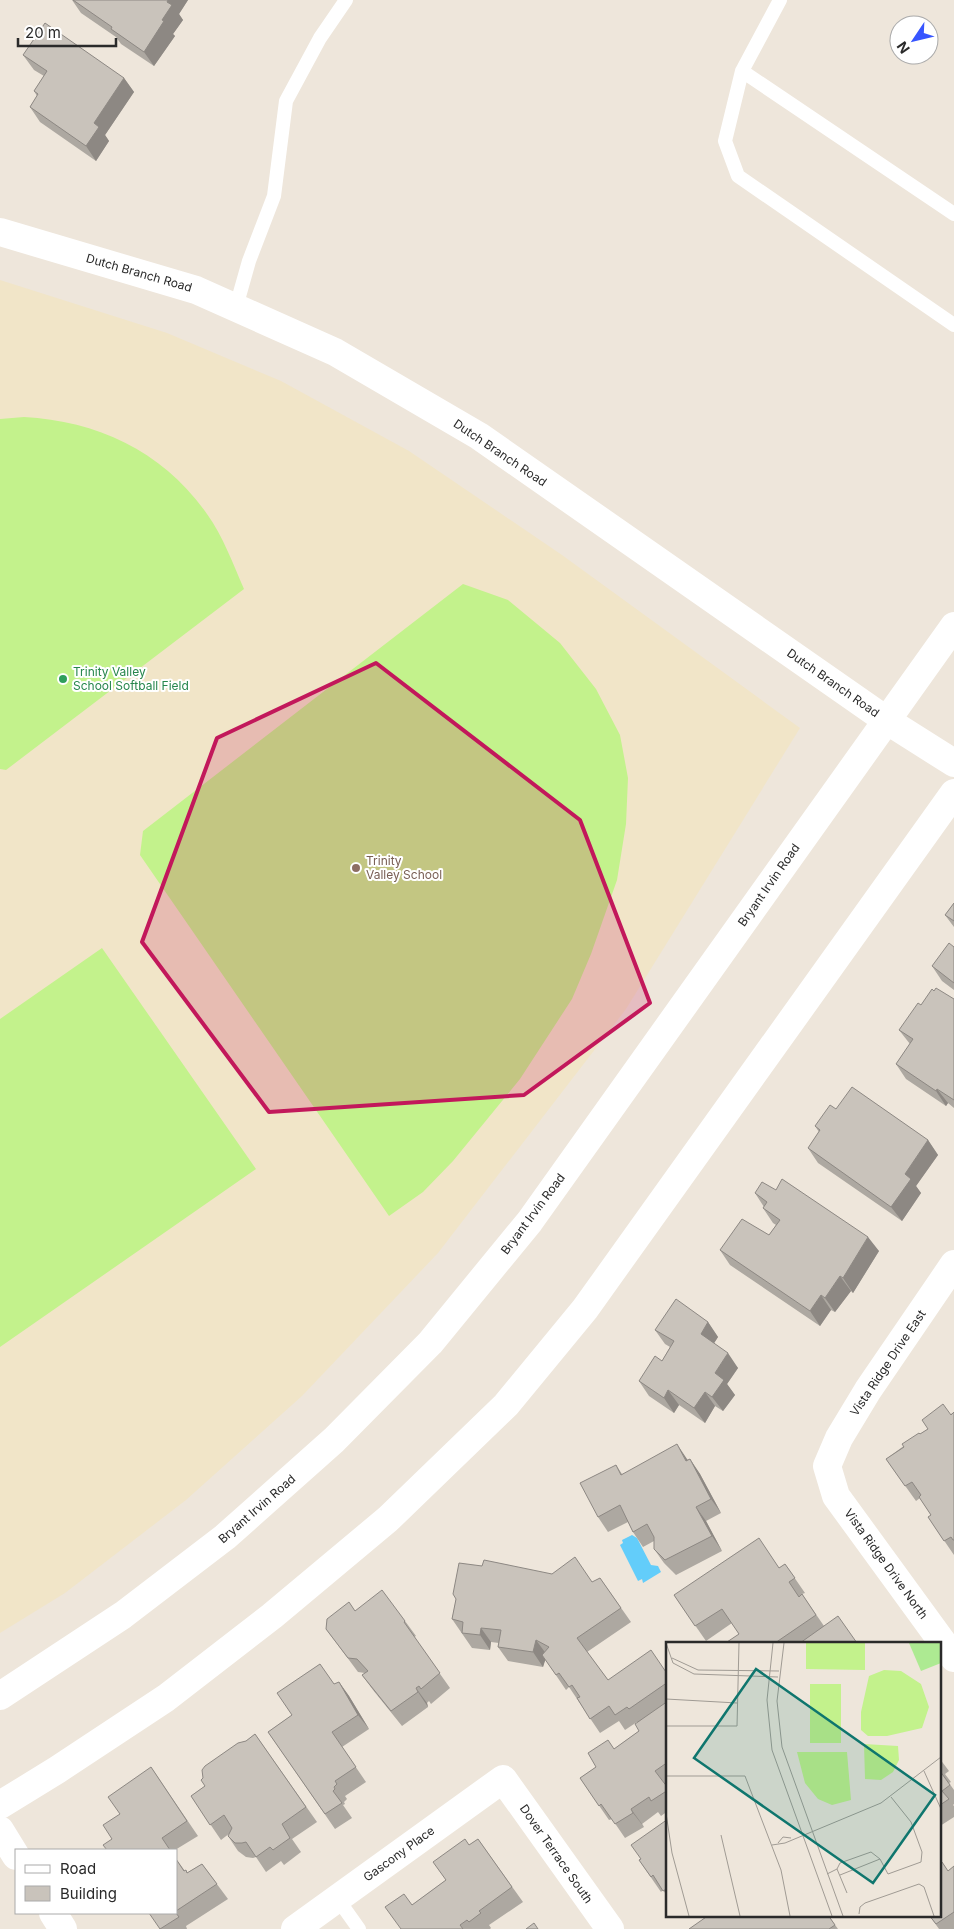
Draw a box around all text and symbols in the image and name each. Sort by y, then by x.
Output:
scale bar [18,15,115,47]
north arrow [889,15,939,65]
text: 20 m [25,23,61,42]
text: N [893,38,913,57]
street label: Dutch Branch Road [85,250,194,295]
street label: Dutch Branch Road [451,416,550,489]
street label: Dutch Branch Road [784,645,882,720]
place label: Trinity Valley School Softball Field [73,664,189,693]
marker: Trinity Valley School Softball Field [57,673,69,685]
street label: Bryant Irvin Road [735,841,803,929]
place label: Trinity Valley School [366,853,442,882]
marker: Trinity Valley School [350,862,362,874]
street label: Bryant Irvin Road [497,1170,568,1257]
street label: Vista Ridge Drive East [847,1307,929,1419]
street label: Bryant Irvin Road [215,1471,298,1546]
street label: Vista Ridge Drive North [841,1506,931,1622]
inset map [666,1642,942,1916]
street label: Dover Terrace South [517,1801,596,1906]
street label: Gascony Place [360,1823,437,1884]
legend [15,1849,178,1914]
text: Road [60,1859,96,1878]
text: Building [60,1884,117,1903]

